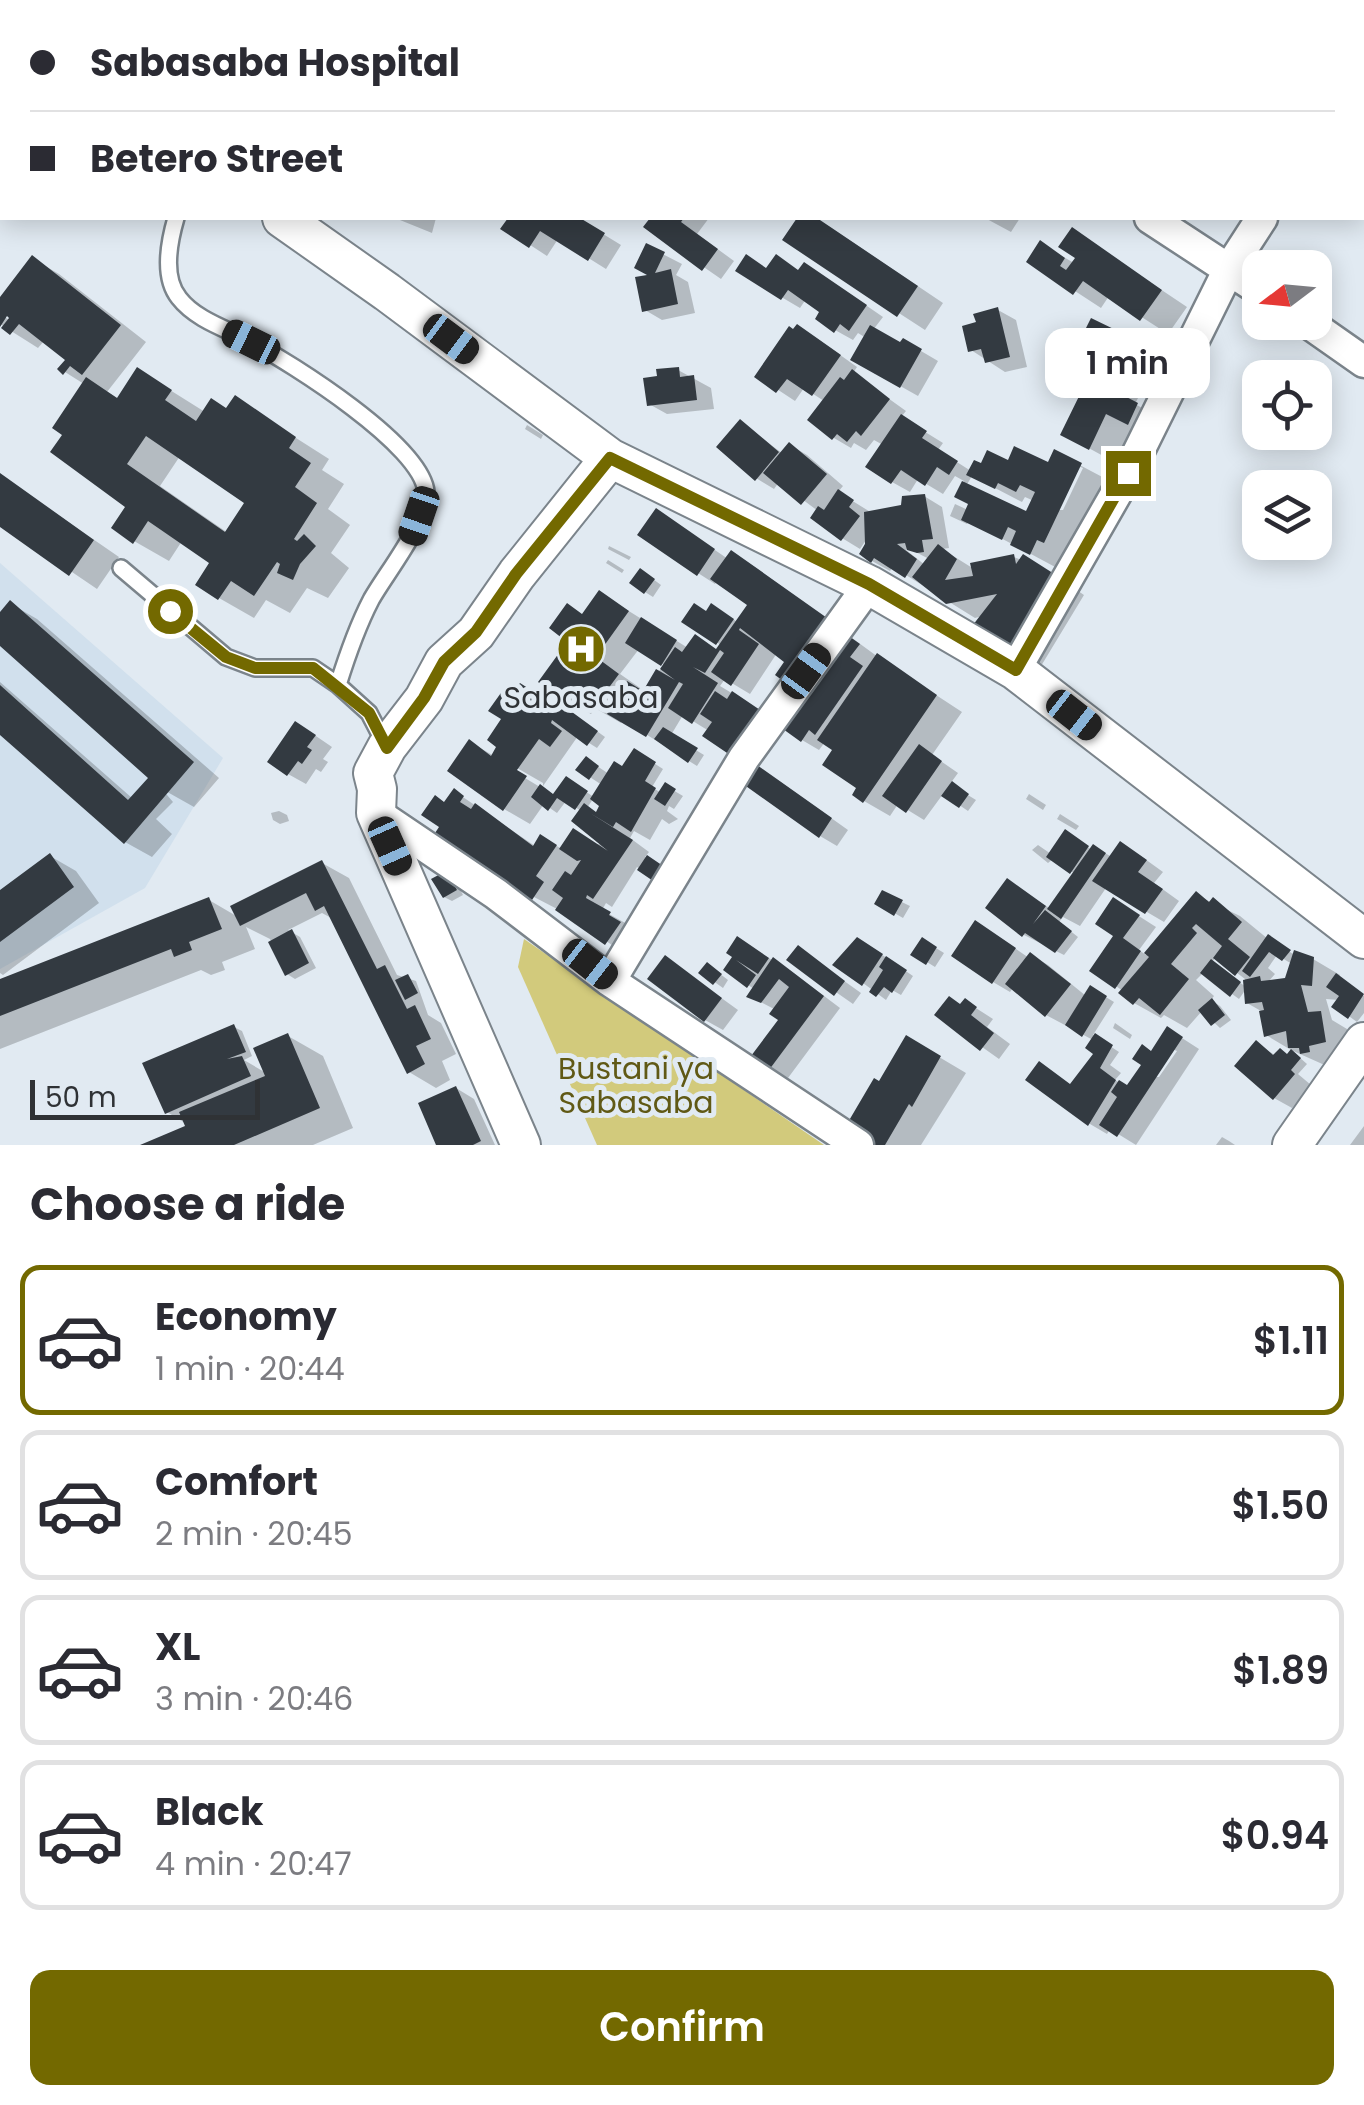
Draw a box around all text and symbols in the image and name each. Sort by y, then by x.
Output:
text: Sabasaba Hospital [90,36,460,89]
text: Betero Street [90,132,343,185]
north arrow [1242,250,1332,340]
map controls [1242,250,1332,560]
car [418,309,484,369]
car [217,315,285,369]
callout: 1 min [1046,328,1210,398]
text: 1 min [1086,340,1169,385]
button: locate [1242,360,1332,450]
route end [1106,451,1151,496]
button: layers [1242,470,1332,560]
car [395,483,443,549]
route start [148,589,193,634]
hospital icon: Sabasaba [555,623,607,675]
car [776,638,836,704]
place label: Sabasaba [504,676,658,719]
car [1041,685,1107,745]
car [364,812,416,880]
car [557,934,623,994]
park label: Bustani ya Sabasaba [558,1047,714,1124]
scale bar [30,1075,260,1120]
text: 50 m [45,1078,116,1117]
text: Choose a ride [30,1173,345,1236]
text: Economy [155,1290,337,1343]
icon: car [35,1295,125,1385]
text: $1.11 [1253,1314,1329,1367]
text: 1 min · 20:44 [155,1346,345,1391]
text: Comfort [155,1455,318,1508]
icon: car [35,1460,125,1550]
text: $1.50 [1231,1479,1329,1532]
text: 2 min · 20:45 [155,1511,353,1556]
text: XL [155,1620,200,1673]
icon: car [35,1625,125,1715]
text: $1.89 [1232,1644,1329,1697]
text: 3 min · 20:46 [155,1676,353,1721]
text: Black [155,1785,264,1838]
icon: car [35,1790,125,1880]
text: $0.94 [1221,1809,1329,1862]
text: 4 min · 20:47 [155,1841,352,1886]
button: Confirm [30,1970,1334,2085]

